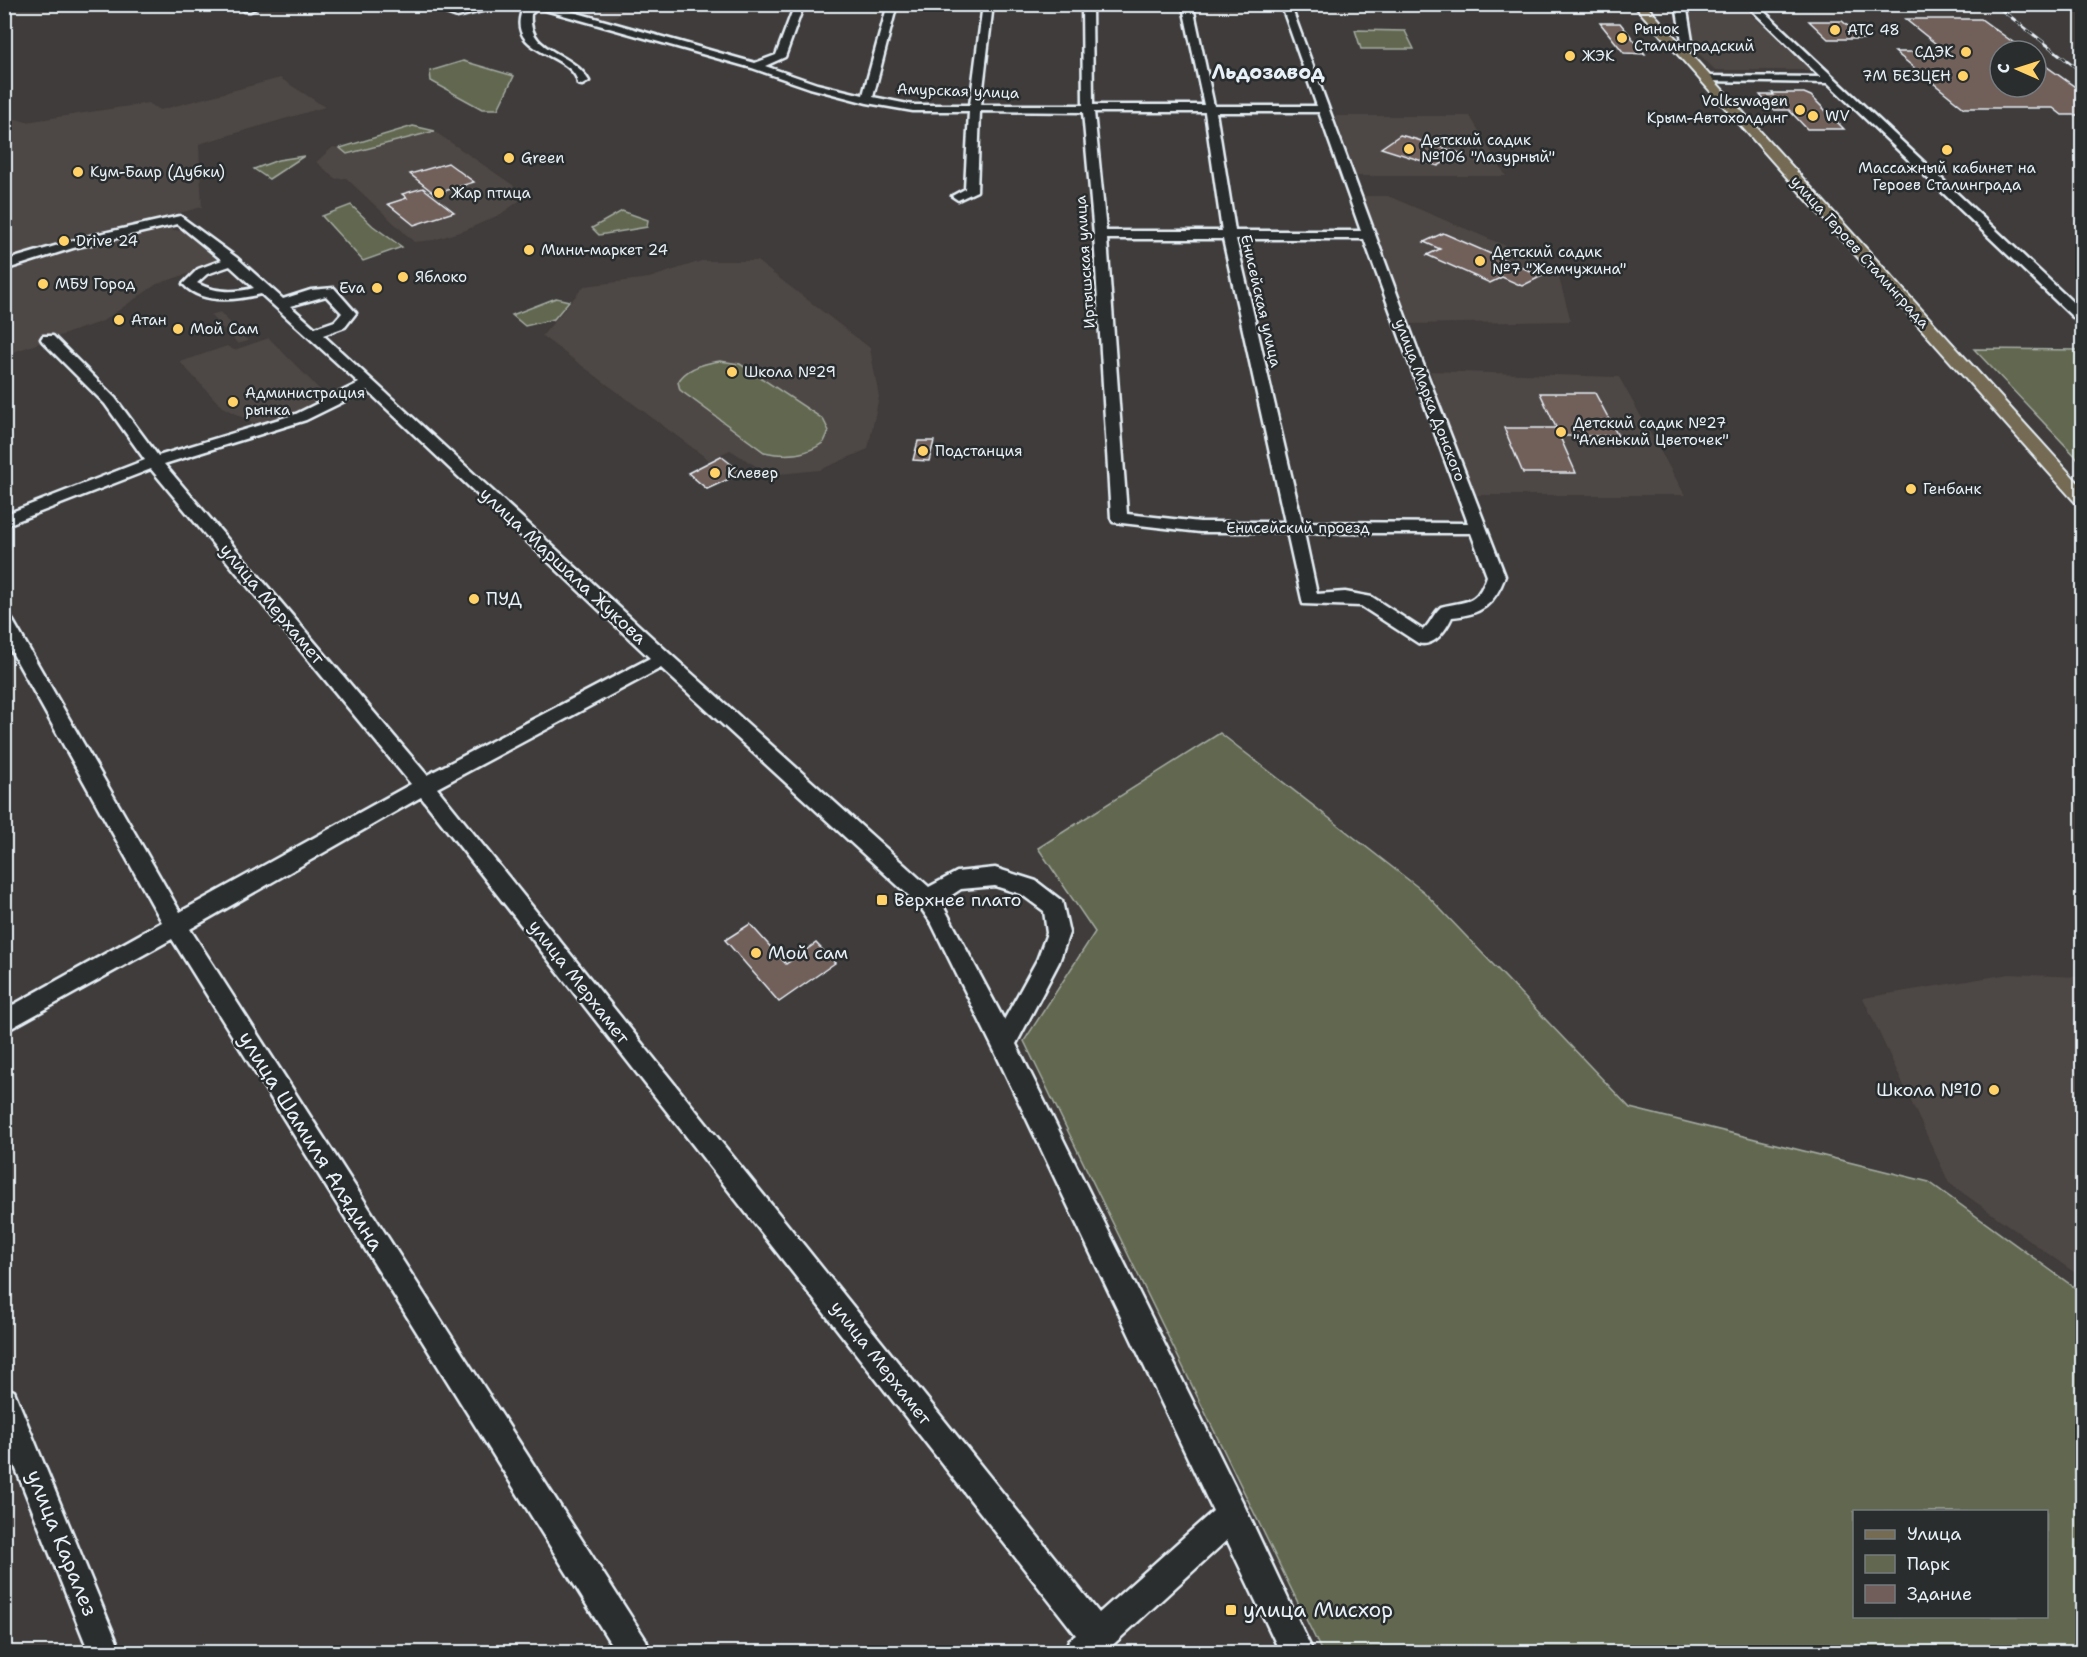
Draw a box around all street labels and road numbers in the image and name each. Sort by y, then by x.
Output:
street label: Амурская улица [896,79,1020,103]
street label: улица Героев Сталинграда [1786,171,1934,333]
street label: Иртышская улица [1070,194,1100,329]
street label: Енисейская улица [1236,233,1286,370]
street label: улица Марка Донского [1390,316,1470,484]
street label: улица Маршала Жукова [474,482,652,650]
street label: Енисейский проезд [1226,518,1370,538]
street label: улица Мерхамет [214,538,330,670]
street label: улица Мерхамет [523,915,636,1050]
street label: улица Шамиля Алядина [232,1026,390,1256]
street label: улица Мерхамет [825,1296,938,1431]
street label: улица Каралез [20,1466,104,1620]

